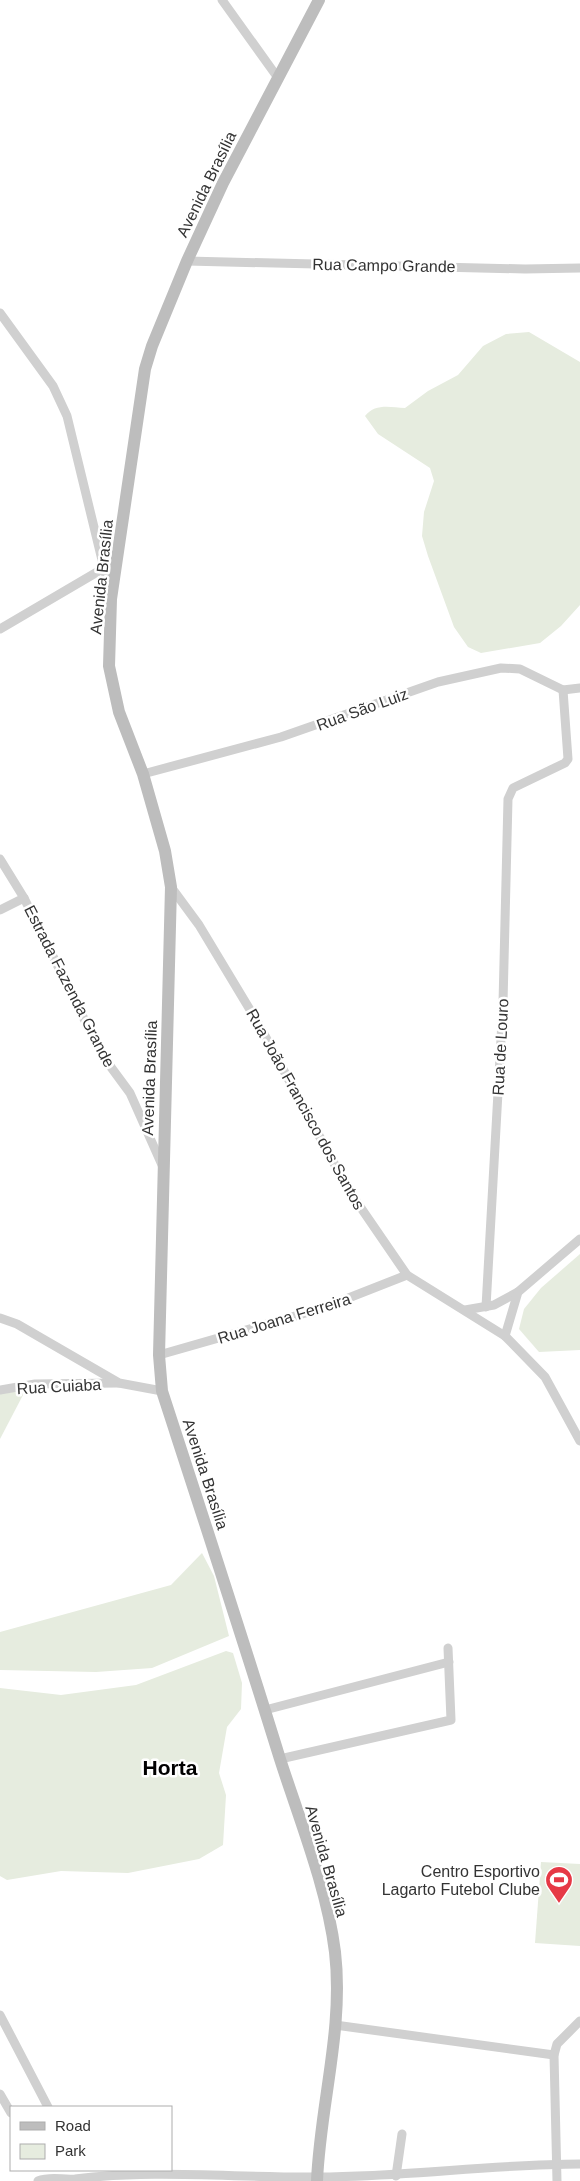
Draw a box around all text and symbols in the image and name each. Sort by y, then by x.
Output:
street label: Avenida Brasília [174,129,239,240]
street label: Rua Campo Grande [312,256,456,275]
street label: Avenida Brasília [87,519,116,635]
street label: Rua São Luiz [314,685,410,734]
street label: Estrada Fazenda Grande [21,902,118,1070]
street label: Rua de Louro [489,998,512,1096]
street label: Rua João Francisco dos Santos [243,1006,368,1213]
street label: Avenida Brasília [139,1020,160,1136]
street label: Rua Joana Ferreira [216,1290,353,1347]
street label: Rua Cuiaba [16,1376,102,1397]
street label: Avenida Brasília [180,1417,231,1532]
district label: Horta [143,1756,198,1779]
street label: Avenida Brasília [302,1803,351,1919]
place label: Centro Esportivo Lagarto Futebol Clube [382,1863,540,1898]
sports icon: Centro Esportivo Lagarto Futebol Clube [544,1865,574,1904]
legend [10,2106,172,2171]
text: Road [55,2117,91,2134]
text: Park [55,2142,86,2159]

